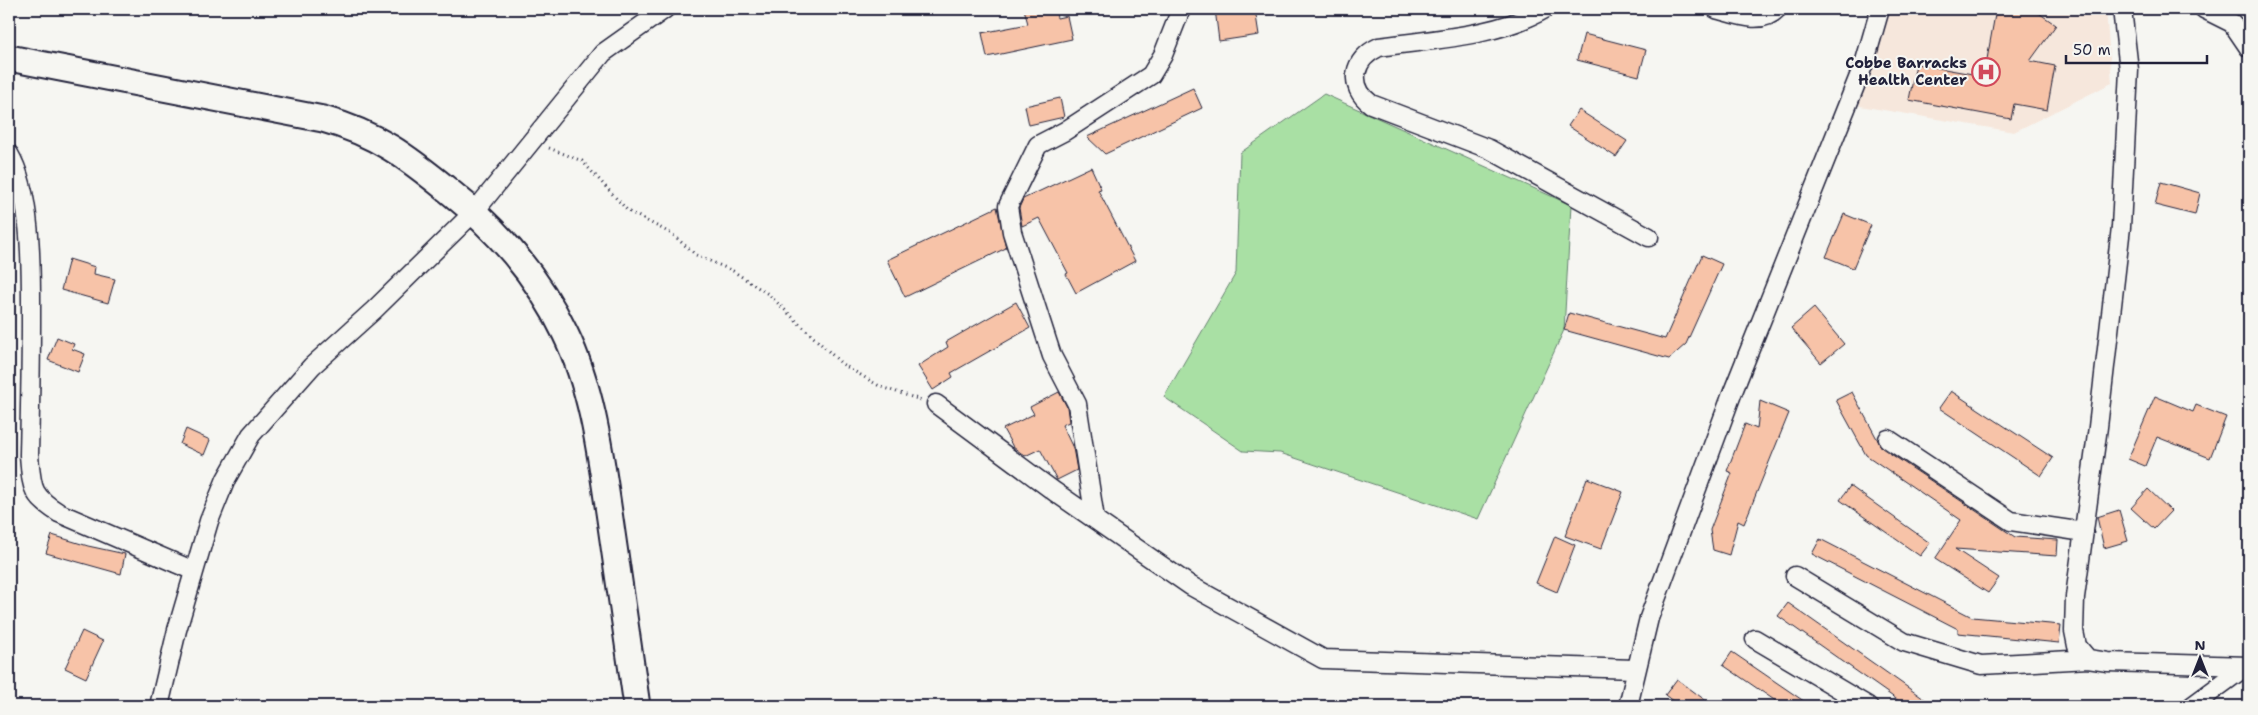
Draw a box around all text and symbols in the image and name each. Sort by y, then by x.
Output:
scale bar [2066,32,2207,64]
text: 50 m [2073,40,2111,60]
place label: Cobbe Barracks Health Center [1845,53,1967,90]
hospital icon: Cobbe Barracks Health Center [1971,57,2001,87]
north arrow [2176,632,2226,682]
text: N [2194,636,2206,654]

